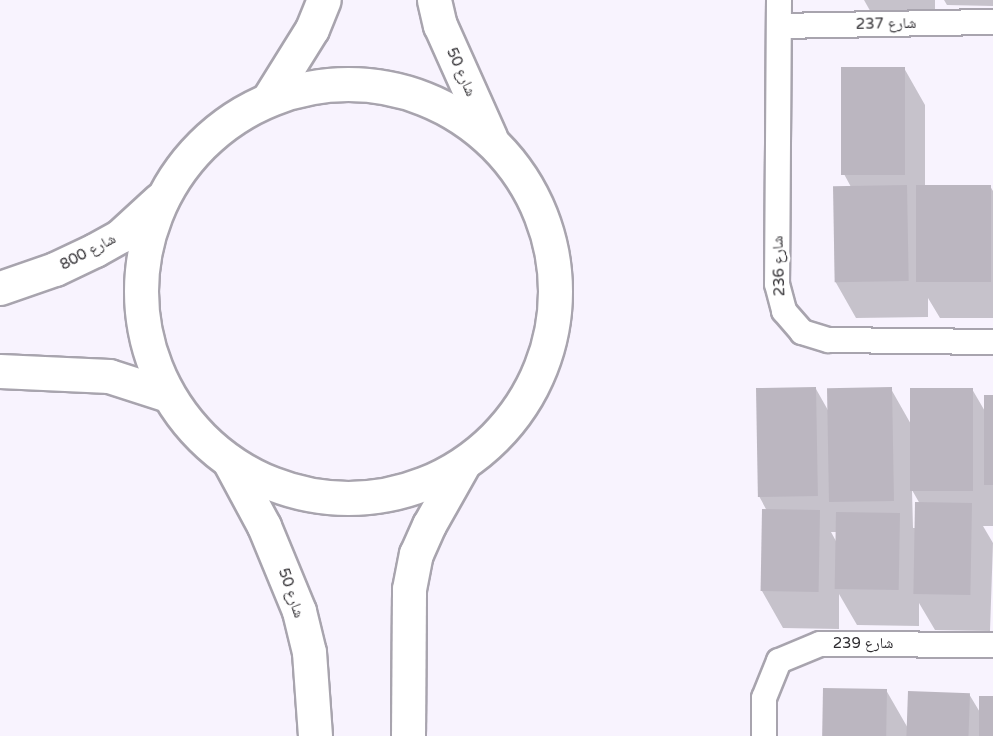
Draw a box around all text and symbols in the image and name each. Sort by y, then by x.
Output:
street label: شارع 237 [856,14,916,34]
street label: شارع 50 [442,45,480,99]
street label: شارع 800 [57,230,119,274]
street label: شارع 236 [769,235,789,297]
street label: شارع 50 [274,566,308,620]
street label: شارع 239 [833,635,893,653]

